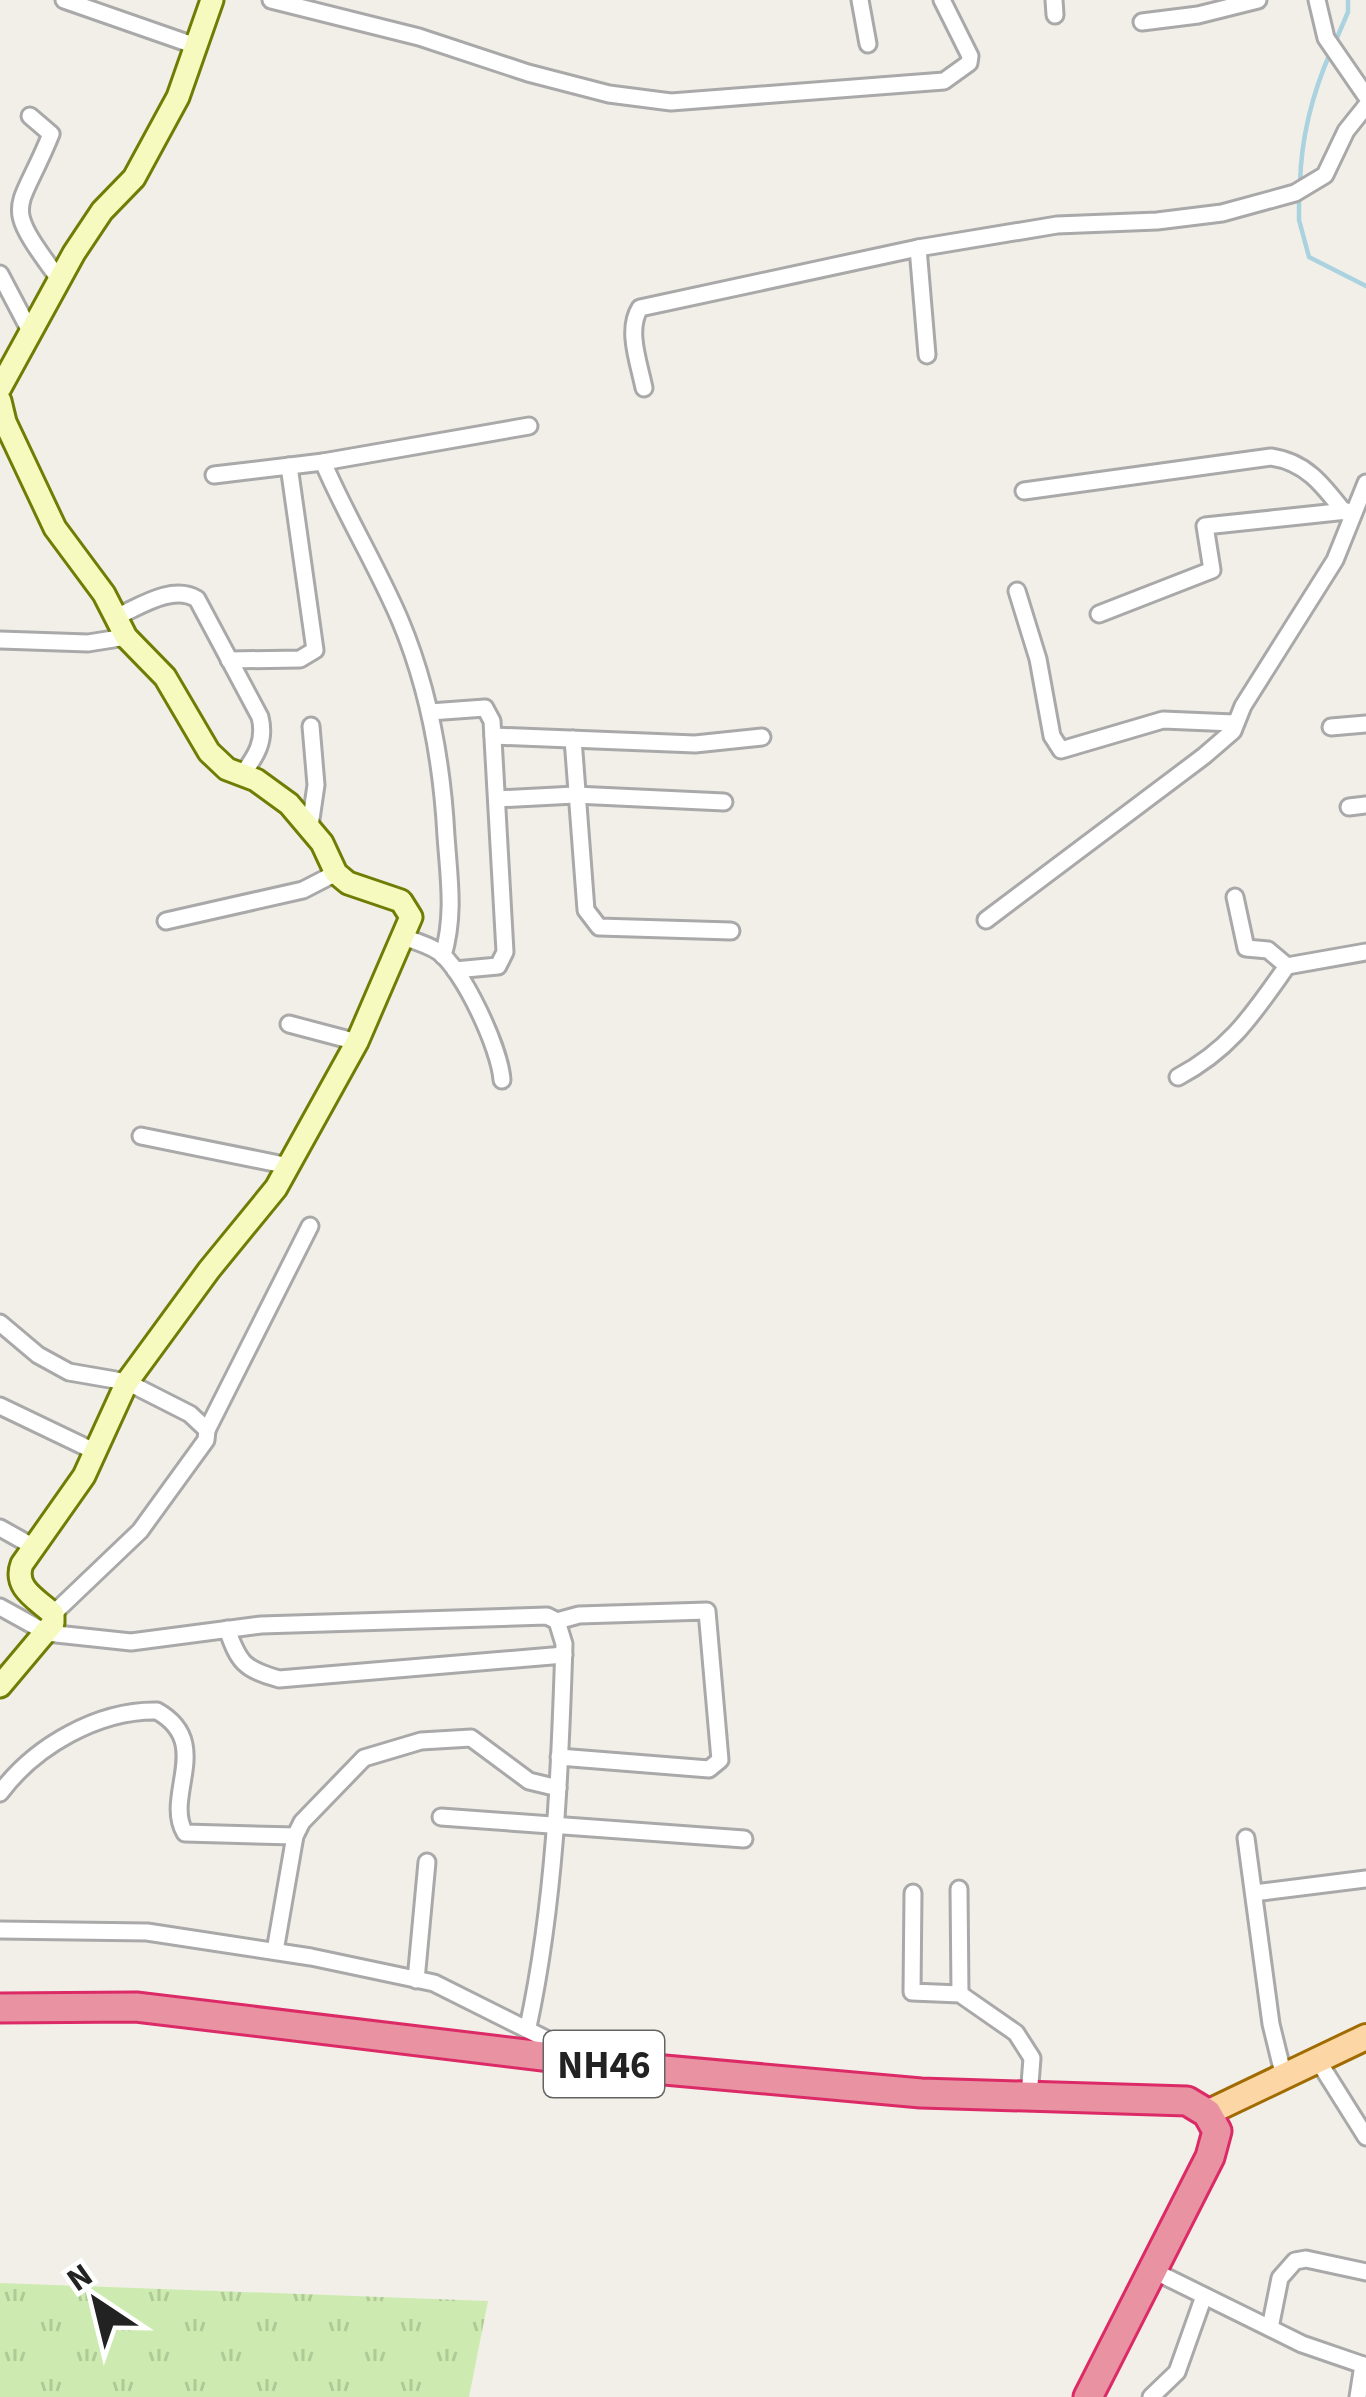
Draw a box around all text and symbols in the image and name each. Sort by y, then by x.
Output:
road number: NH46 [544,2031,664,2097]
north arrow [36,2241,156,2361]
text: N [57,2252,102,2303]

